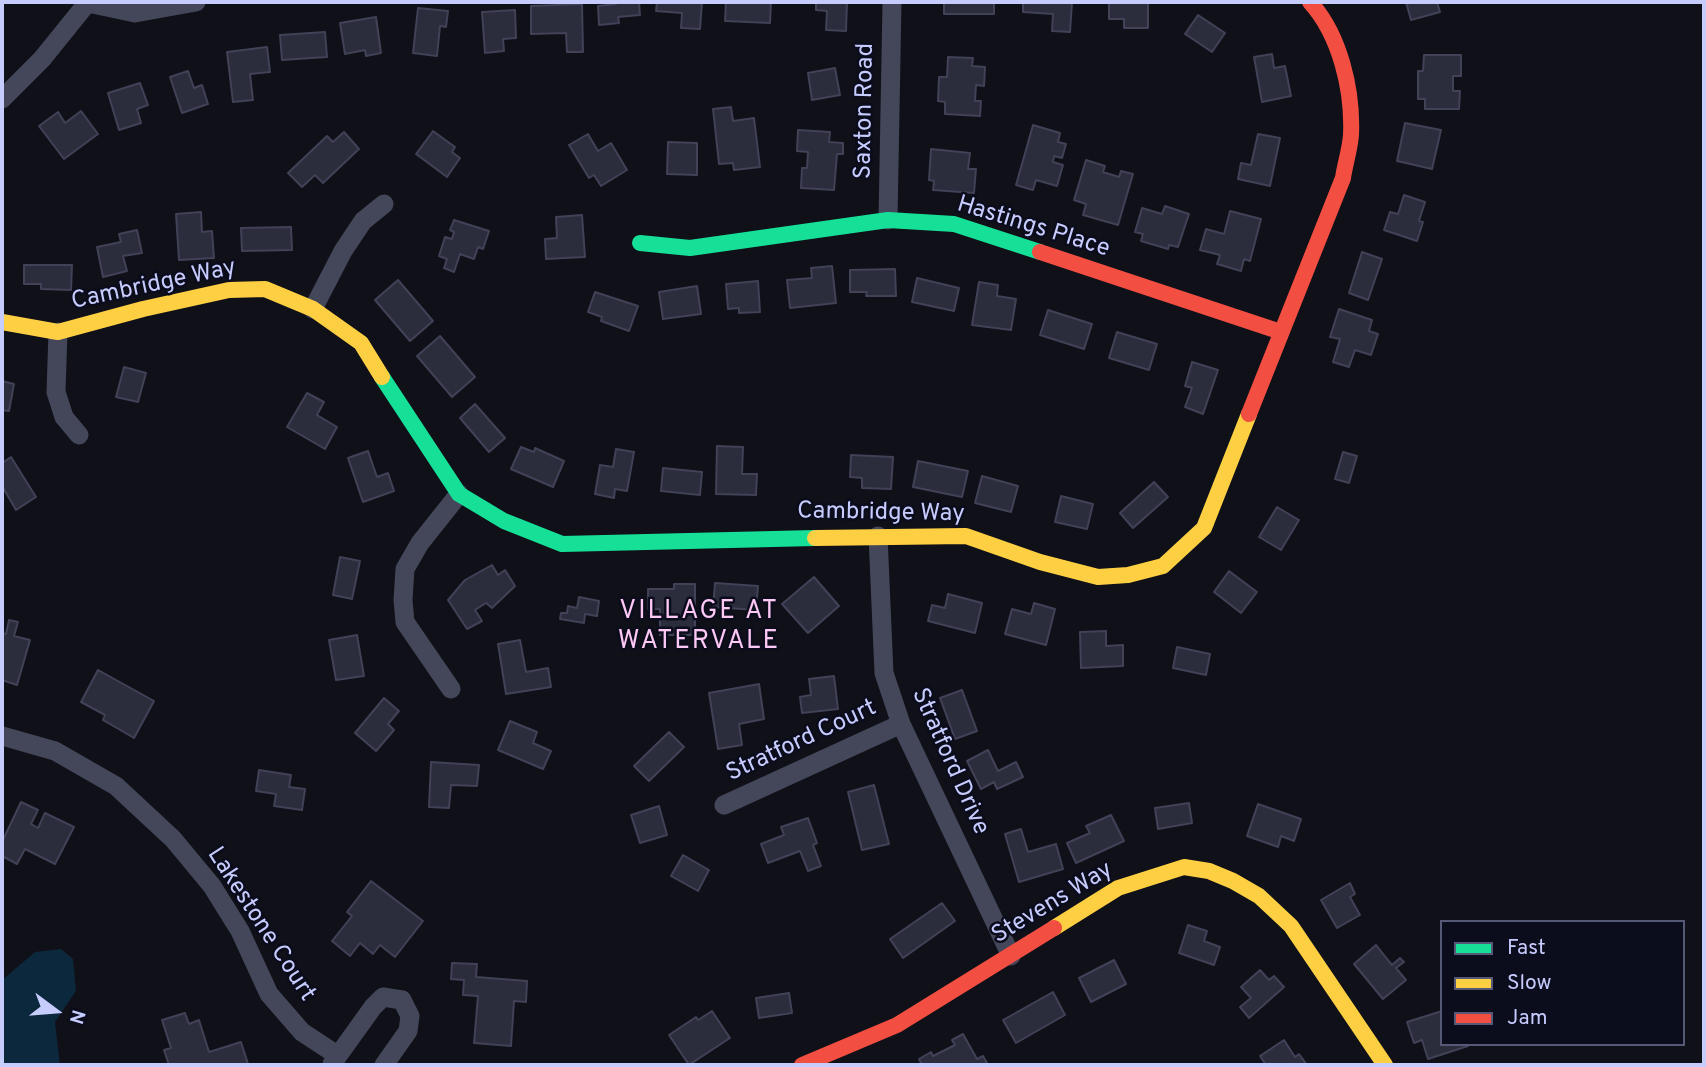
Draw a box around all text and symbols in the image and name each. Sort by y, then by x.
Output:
street label: Saxton Road [850,43,882,179]
street label: Hastings Place [953,191,1113,265]
street label: Cambridge Way [69,254,239,318]
street label: Cambridge Way [797,498,965,530]
district label: VILLAGE AT WATERVALE [619,597,779,658]
street label: Stratford Drive [904,684,994,840]
street label: Stratford Court [722,695,882,789]
street label: Lakestone Court [200,843,320,1007]
street label: Stevens Way [987,857,1119,951]
legend [1440,920,1685,1046]
text: Fast [1507,935,1546,962]
text: Slow [1507,970,1552,997]
north arrow [21,976,91,1046]
text: Jam [1507,1005,1548,1032]
text: N [63,1007,90,1027]

